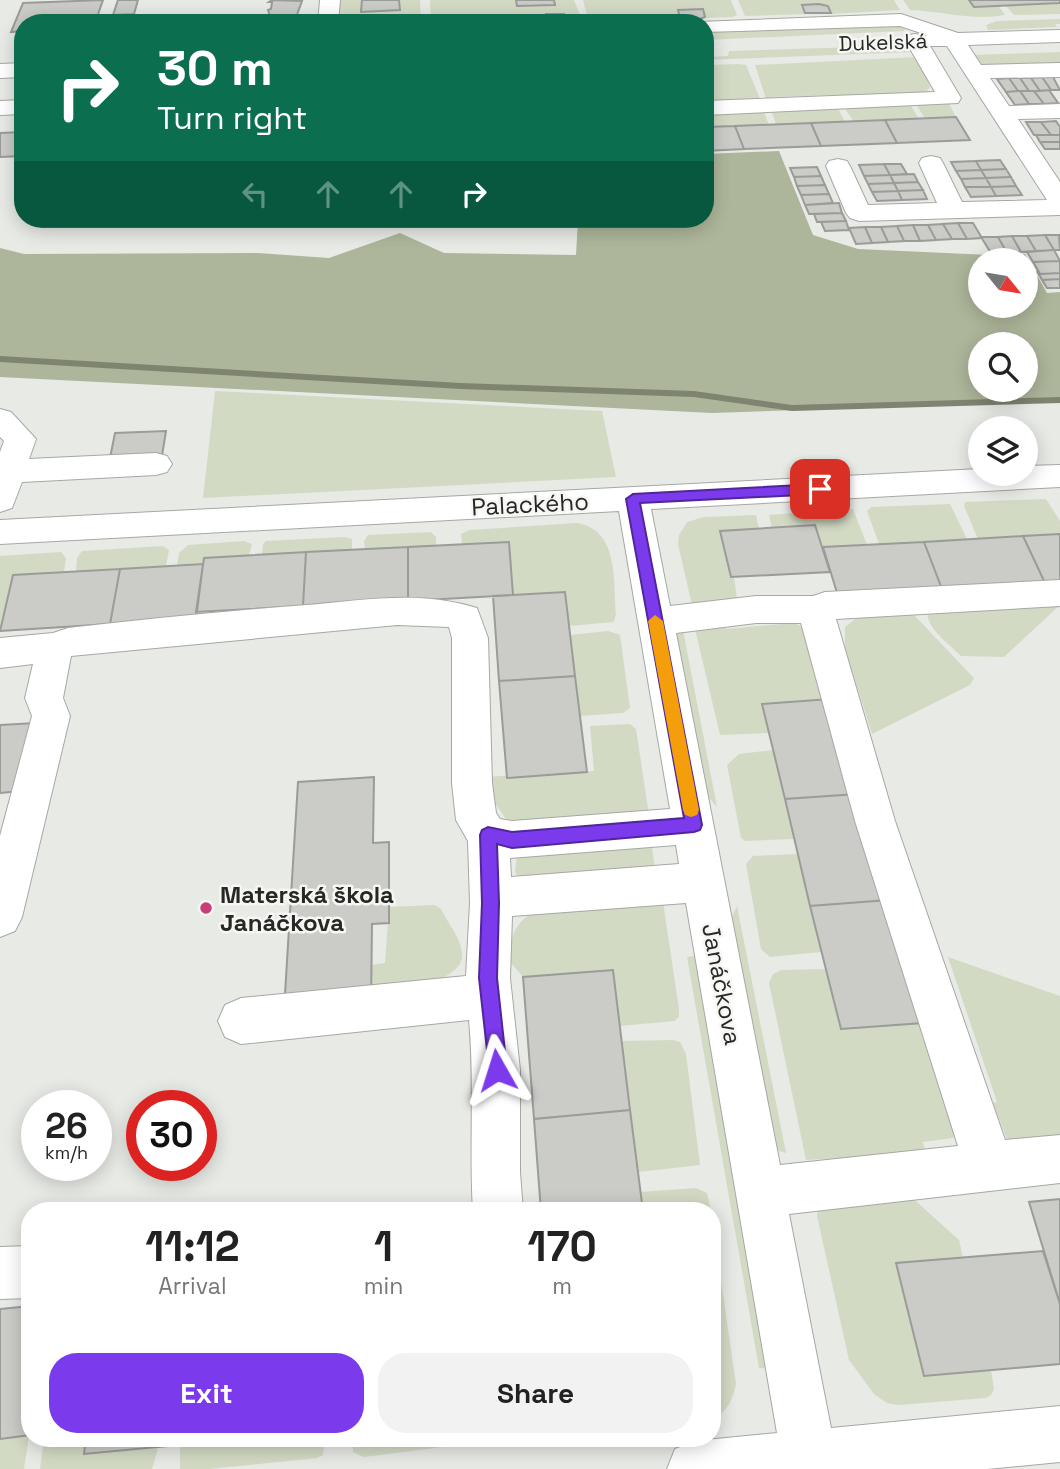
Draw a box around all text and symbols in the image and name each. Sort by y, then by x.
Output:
street label: Dukelská [838,27,928,57]
text: 30 m [157,37,273,99]
icon: right [42,42,133,133]
text: Turn right [157,98,307,138]
icon: left [236,175,274,213]
icon: ahead [309,175,347,213]
icon: ahead [382,175,420,213]
icon: right [455,175,493,213]
north arrow [968,248,1038,318]
map controls [968,248,1038,486]
button: search [968,332,1038,402]
button: layers [968,416,1038,486]
pin [790,459,850,519]
icon: arrive [801,470,839,508]
street label: Palackého [470,485,590,523]
place label: Materská škola Janáčkova [220,879,394,938]
marker: Materská škola Janáčkova [198,900,214,916]
street label: Janáčkova [695,921,749,1048]
position arrow [460,1033,534,1107]
speed limit sign: 30 [126,1090,217,1181]
text: 26 [45,1104,88,1148]
text: km/h [45,1141,88,1164]
text: 11:12 [145,1220,240,1273]
text: 1 [374,1220,393,1273]
text: 170 [528,1220,597,1273]
text: Arrival [158,1271,227,1301]
text: min [364,1271,403,1301]
text: m [552,1271,572,1301]
button: Exit [49,1353,364,1433]
button: Share [378,1353,693,1433]

